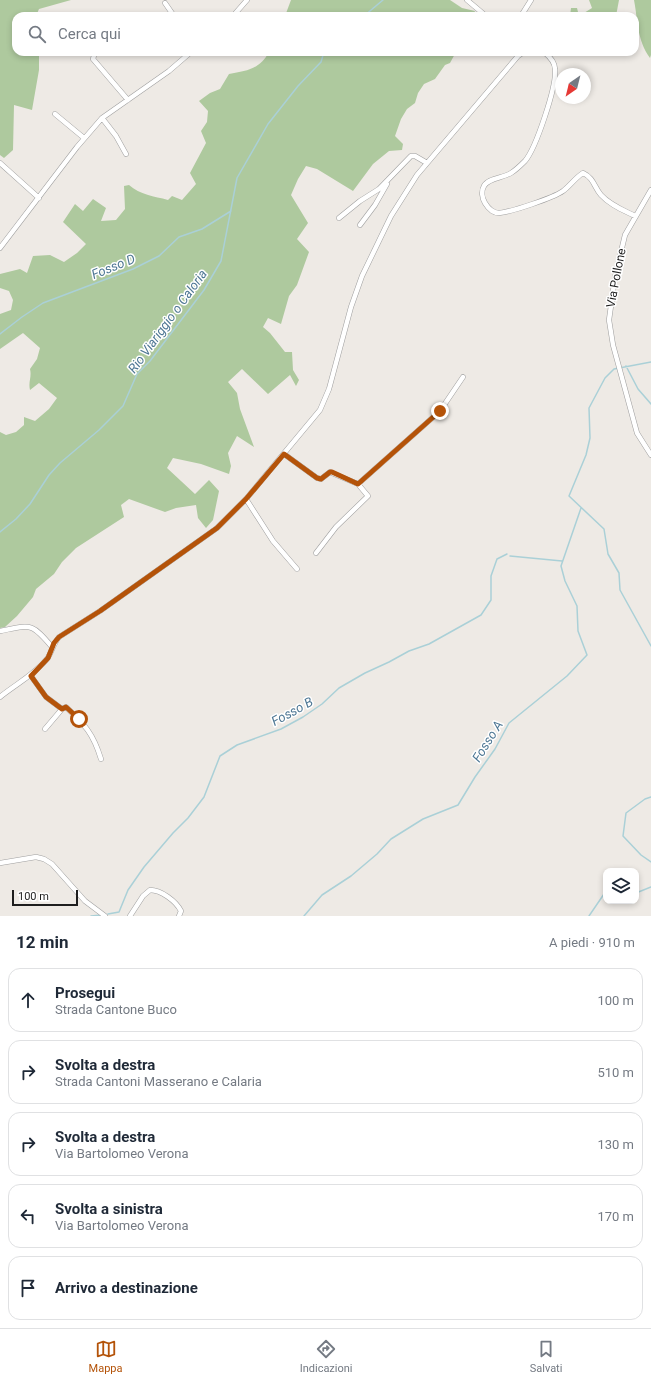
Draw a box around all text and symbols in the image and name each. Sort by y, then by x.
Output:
search box [12,12,639,56]
icon: search [26,23,48,45]
text: Cerca qui [58,25,121,43]
north arrow [555,68,591,104]
street label: Via Pollone [603,247,629,309]
water label: Fosso D [89,251,137,282]
water label: Rio Viariggio o Caloria [125,267,210,376]
route end [431,402,449,420]
water label: Fosso B [269,694,316,729]
route start [70,710,88,728]
water label: Fosso A [469,718,506,765]
map controls [603,868,639,904]
button: layers [603,868,639,904]
scale bar [12,888,78,907]
text: 100 m [18,890,49,903]
text: 12 min [16,932,69,952]
text: A piedi · 910 m [549,935,635,950]
text: Prosegui [55,984,115,1002]
icon: ahead [17,989,39,1011]
text: 100 m [597,993,634,1008]
text: Strada Cantone Buco [55,1002,177,1017]
text: Svolta a destra [55,1056,155,1074]
icon: right [17,1061,39,1083]
text: 510 m [597,1065,634,1080]
text: Strada Cantoni Masserano e Calaria [55,1074,262,1089]
text: Svolta a destra [55,1128,155,1146]
icon: right [17,1133,39,1155]
text: 130 m [597,1137,634,1152]
text: Via Bartolomeo Verona [55,1146,189,1161]
text: Svolta a sinistra [55,1200,163,1218]
icon: left [17,1205,39,1227]
text: 170 m [597,1209,634,1224]
text: Via Bartolomeo Verona [55,1218,189,1233]
icon: arrive [17,1277,39,1299]
text: Arrivo a destinazione [55,1279,198,1297]
tab: Mappa [89,1338,123,1375]
tab: Indicazioni [300,1338,353,1375]
tab: Salvati [530,1338,562,1375]

